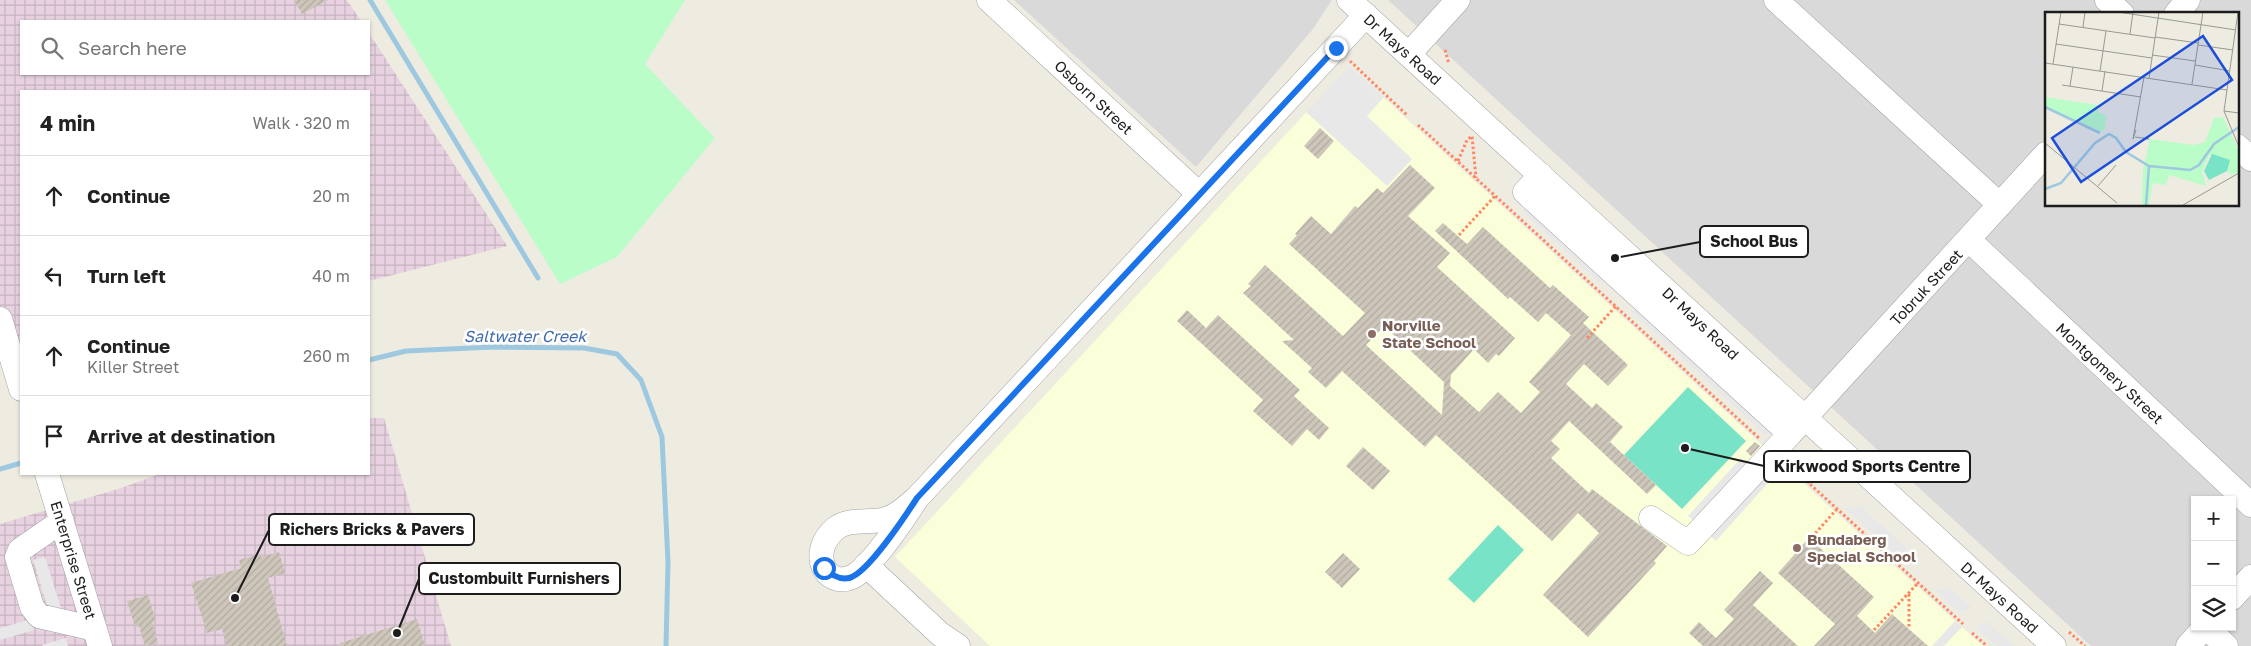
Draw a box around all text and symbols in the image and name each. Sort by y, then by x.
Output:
street label: Dr Mays Road [1361,10,1445,88]
inset map [2045,12,2238,206]
search box [20,20,370,75]
icon: search [38,34,66,62]
text: Search here [78,36,187,59]
route end [1325,37,1348,60]
street label: Osborn Street [1051,56,1137,138]
text: 4 min [40,110,95,136]
text: Walk · 320 m [253,113,350,133]
icon: ahead [40,182,68,210]
text: Continue [87,184,170,207]
text: 20 m [313,186,350,206]
callout: School Bus [1700,226,1808,257]
text: School Bus [1710,231,1798,251]
street label: Tobruk Street [1886,245,1966,329]
icon: left [40,262,68,290]
text: Turn left [87,264,166,287]
text: 40 m [312,266,350,286]
street label: Dr Mays Road [1659,283,1743,363]
place label: Norville State School [1382,316,1476,351]
street label: Montgomery Street [2053,319,2167,427]
water label: Saltwater Creek [464,326,588,346]
marker: Norville State School [1366,328,1378,340]
text: Continue [87,334,170,357]
icon: ahead [40,342,68,370]
text: 260 m [303,346,350,366]
text: Killer Street [87,357,179,377]
icon: arrive [40,422,68,450]
text: Arrive at destination [87,424,275,447]
callout: Kirkwood Sports Centre [1764,451,1970,482]
text: Kirkwood Sports Centre [1774,456,1960,476]
map controls [2191,496,2236,631]
button: + [2191,496,2236,541]
street label: Enterprise Street [47,499,101,621]
callout: Richers Bricks & Pavers [269,514,474,545]
text: Richers Bricks & Pavers [279,519,465,539]
place label: Bundaberg Special School [1807,530,1916,565]
button: − [2191,541,2236,586]
marker: Bundaberg Special School [1791,542,1803,554]
route start [813,557,836,580]
street label: Dr Mays Road [1958,558,2042,636]
callout: Custombuilt Furnishers [419,563,620,594]
text: Custombuilt Furnishers [428,568,610,588]
button: layers [2191,586,2236,631]

